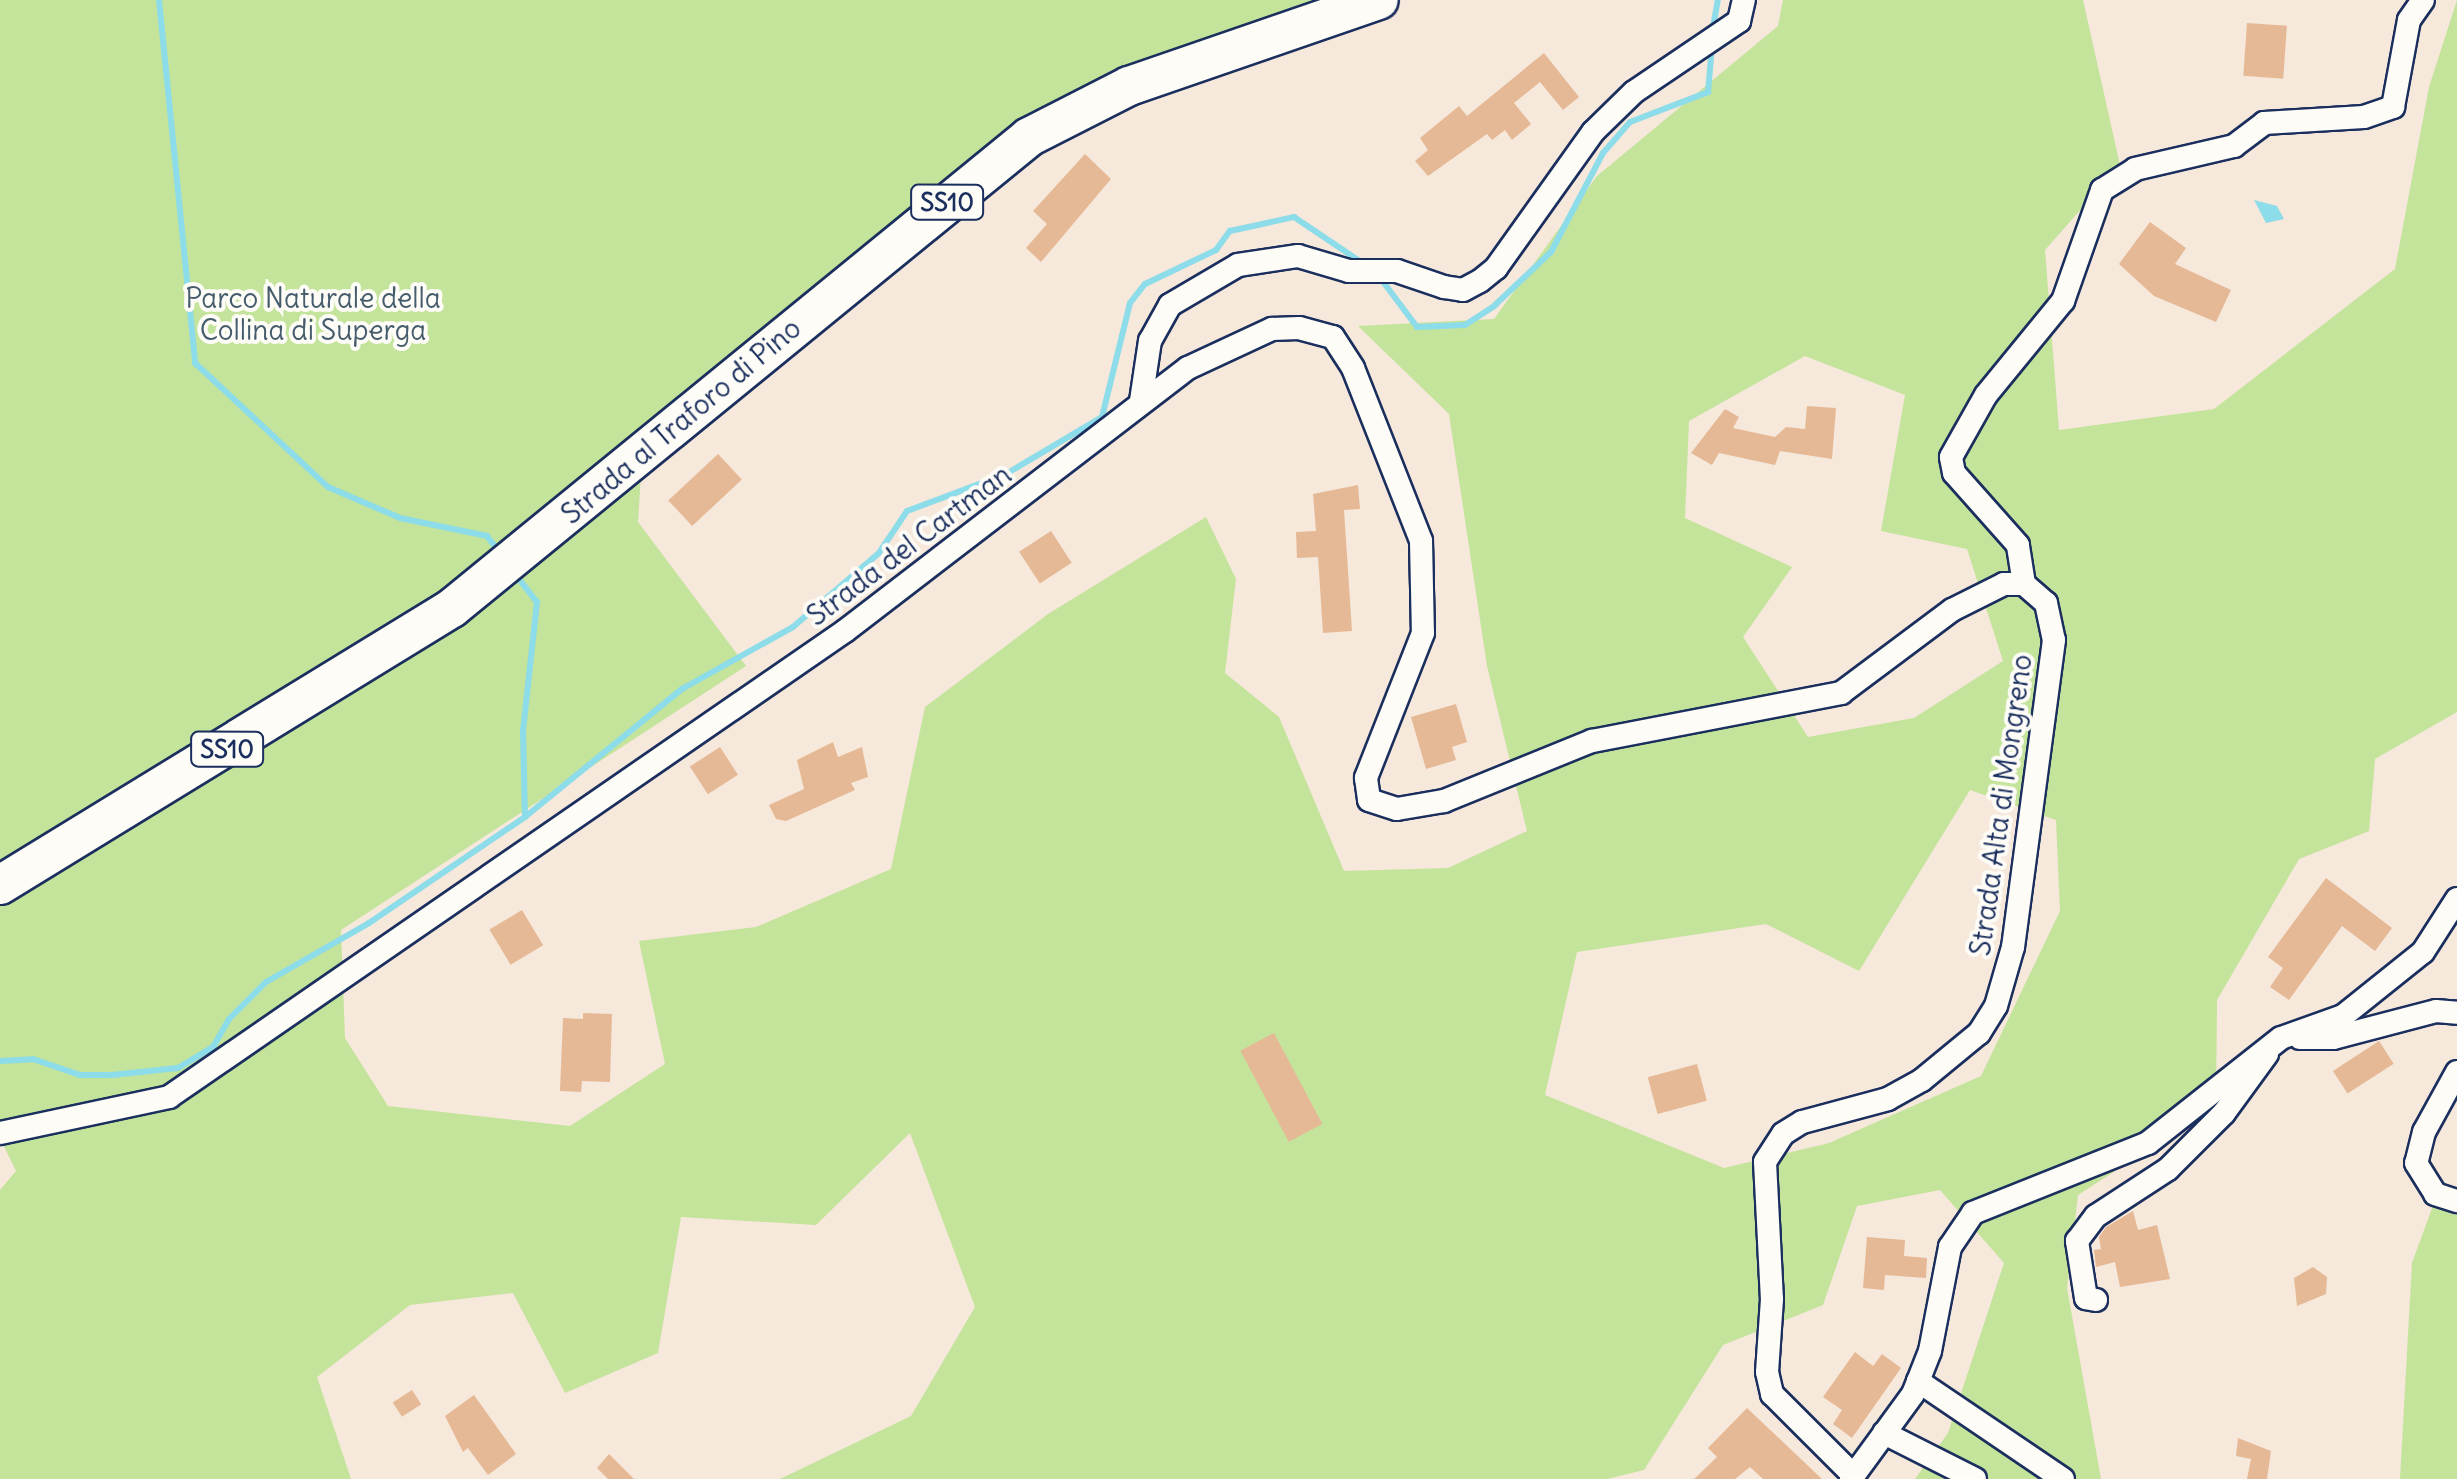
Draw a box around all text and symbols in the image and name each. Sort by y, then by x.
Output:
road number: SS10 [910,182,984,222]
park label: Parco Naturale della Collina di Superga [185,281,441,347]
street label: Strada al Traforo di Pino [555,311,807,531]
street label: Strada del Cartman [800,457,1018,633]
street label: Strada Alta di Mongreno [1963,652,2039,958]
road number: SS10 [190,729,264,769]

